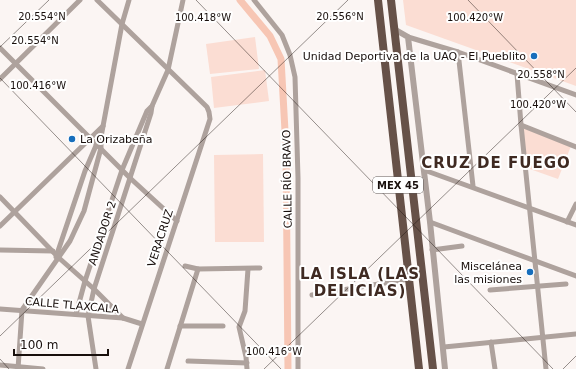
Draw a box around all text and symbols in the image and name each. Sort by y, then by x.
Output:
text: 20.554°N [18,11,66,22]
text: 20.556°N [316,11,364,22]
text: 100.418°W [175,12,231,23]
text: 100.420°W [447,12,503,23]
text: 20.554°N [11,35,59,46]
place label: Unidad Deportiva de la UAQ - El Pueblito [303,50,526,63]
marker: Unidad Deportiva de la UAQ - El Pueblito [529,51,539,61]
text: 20.558°N [517,69,565,80]
text: 100.416°W [10,80,66,91]
text: 100.420°W [510,99,566,110]
street label: CALLE RÍO BRAVO [280,129,295,228]
place label: La Orizabeña [80,133,153,146]
marker: La Orizabeña [67,134,77,144]
district label: CRUZ DE FUEGO [421,154,571,172]
road number: MEX 45 [373,177,423,193]
street label: ANDADOR 2 [86,199,119,267]
street label: VERACRUZ [145,207,176,269]
place label: Miscelánea las misiones [454,260,522,286]
district label: LA ISLA (LAS DELICIAS) [300,265,420,300]
marker: Miscelánea las misiones [525,267,535,277]
street label: CALLE TLAXCALA [24,295,120,316]
scale bar [14,331,108,357]
text: 100 m [20,338,58,352]
text: 100.416°W [246,346,302,357]

